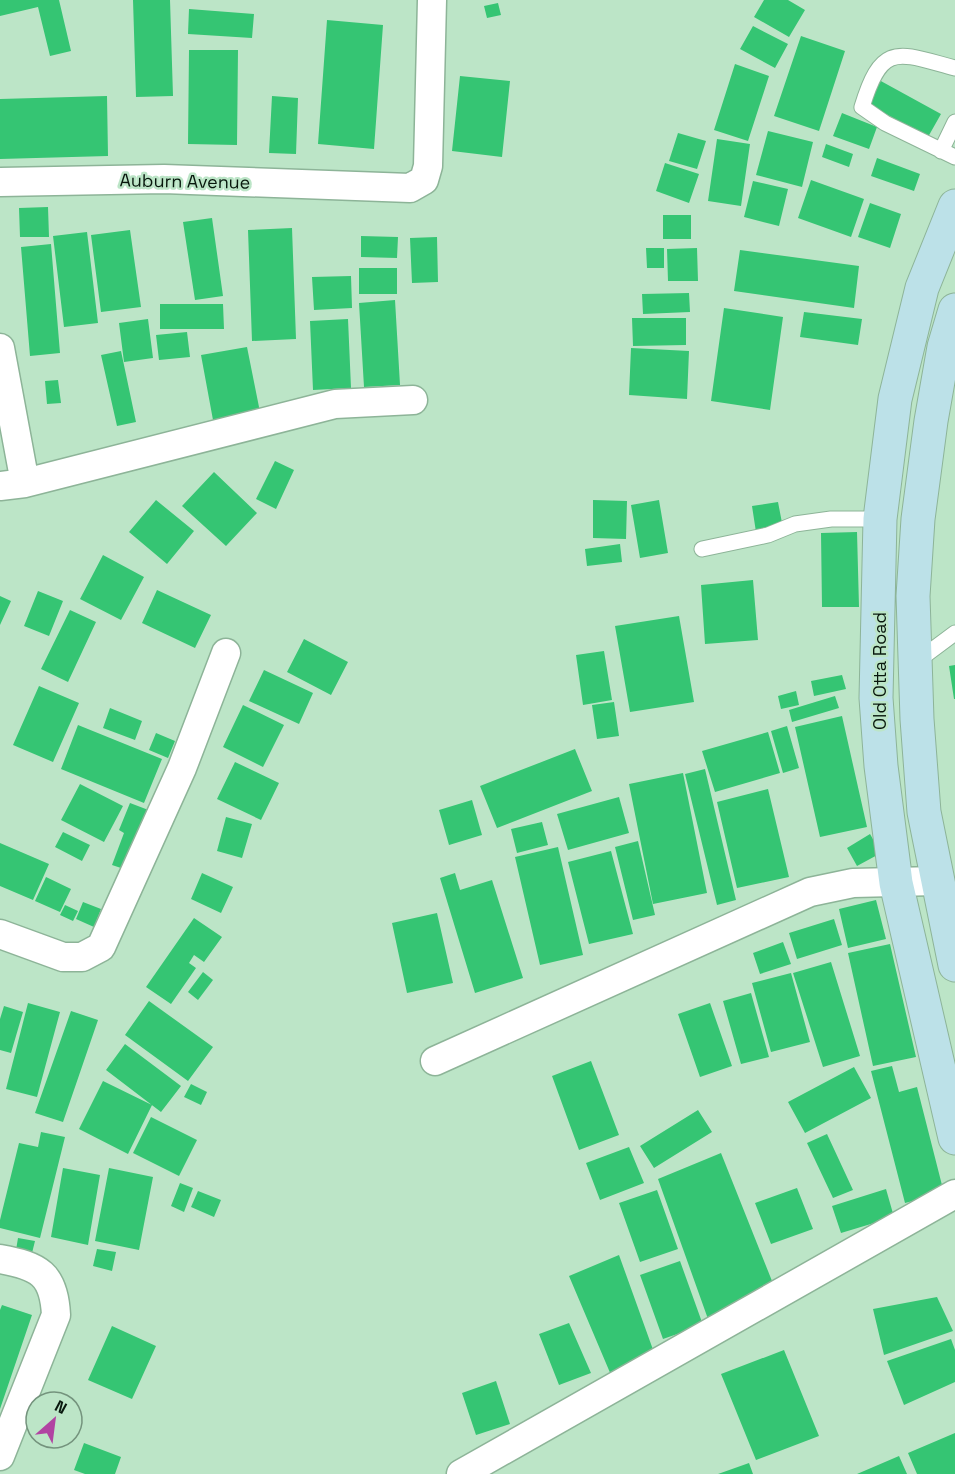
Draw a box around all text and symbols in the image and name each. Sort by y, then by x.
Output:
street label: Auburn Avenue [119,168,251,194]
street label: Old Otta Road [868,612,891,730]
north arrow [24,1390,84,1450]
text: N [51,1395,70,1419]

